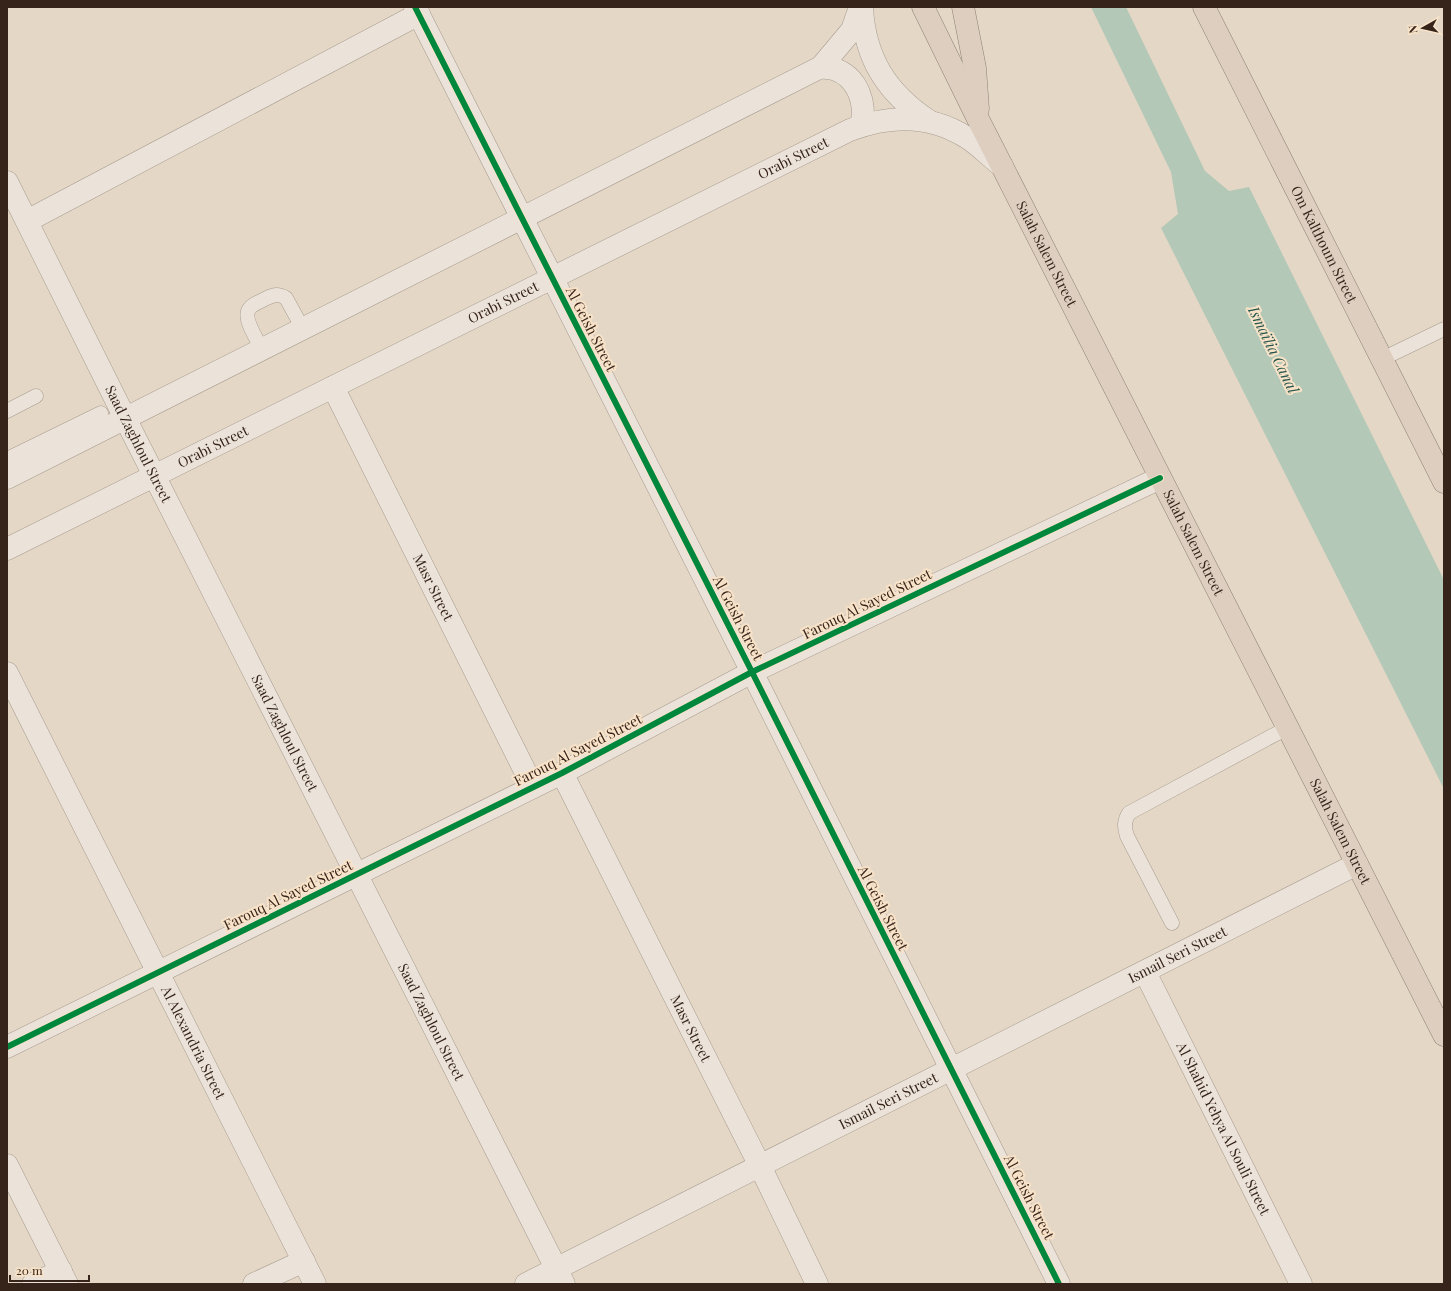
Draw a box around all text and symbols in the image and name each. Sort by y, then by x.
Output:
north arrow [1403,8,1443,48]
text: N [1405,24,1421,34]
street label: Orabi Street [754,132,833,183]
street label: Om Kalthoum Street [1287,182,1362,307]
street label: Salah Salem Street [1012,197,1082,311]
street label: Orabi Street [464,276,542,328]
street label: Al Geish Street [561,282,621,375]
water label: Ismaïlia Canal [1244,302,1304,397]
street label: Saad Zaghloul Street [101,382,177,507]
street label: Orabi Street [174,420,252,472]
street label: Salah Salem Street [1159,486,1229,599]
street label: Masr Street [409,550,459,625]
street label: Farouq Al Sayed Street [799,564,935,643]
street label: Al Geish Street [708,571,768,664]
street label: Saad Zaghloul Street [247,671,323,795]
street label: Farouq Al Sayed Street [510,709,646,790]
street label: Salah Salem Street [1306,775,1376,888]
street label: Farouq Al Sayed Street [220,855,356,934]
street label: Al Geish Street [853,861,913,954]
street label: Ismail Seri Street [1125,921,1231,987]
street label: Saad Zaghloul Street [394,960,470,1084]
street label: Al Alexandria Street [157,982,231,1103]
street label: Masr Street [666,992,716,1066]
street label: Al Shahid Yehya Al Souli Street [1172,1038,1275,1219]
street label: Ismail Seri Street [836,1067,942,1133]
street label: Al Geish Street [999,1150,1059,1243]
scale bar [10,1257,89,1283]
text: 20 m [16,1262,43,1278]

